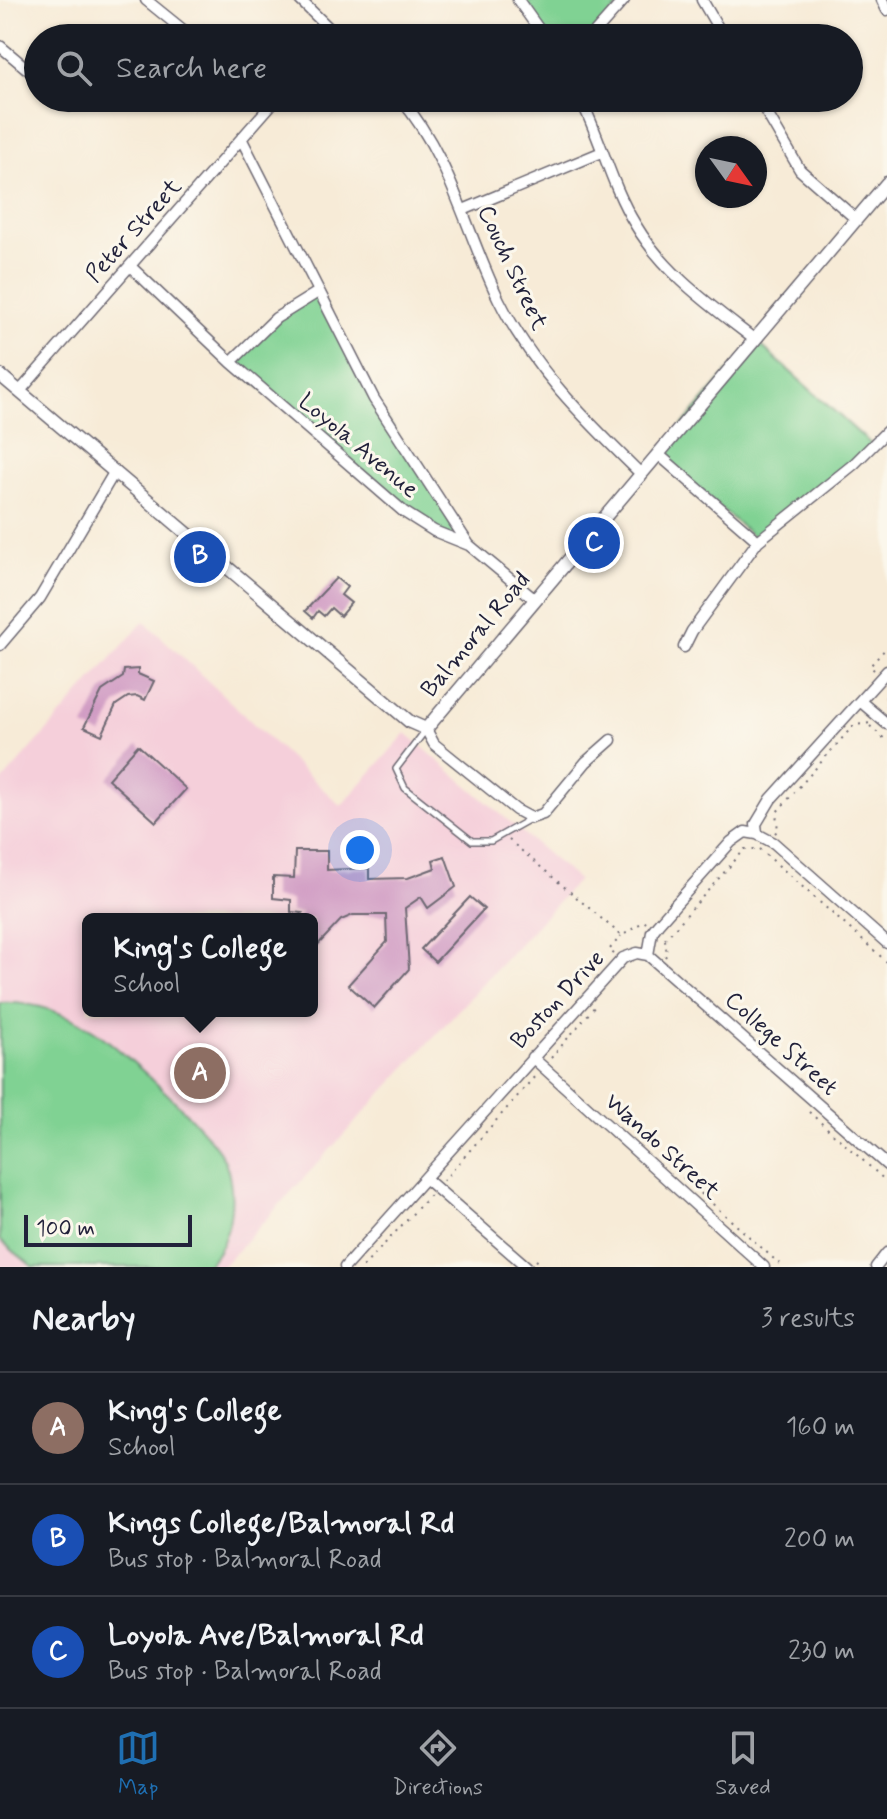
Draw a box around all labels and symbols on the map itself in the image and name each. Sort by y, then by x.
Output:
north arrow [695,136,767,208]
street label: Peter Street [79,172,189,290]
street label: Couch Street [470,201,554,335]
street label: Loyola Avenue [291,387,425,506]
pin: C [568,513,620,573]
pin: B [174,527,226,587]
street label: Balmoral Road [414,566,538,704]
your location [340,830,380,870]
street label: Boston Drive [504,944,612,1056]
street label: College Street [718,985,844,1103]
pin: A [174,1043,226,1103]
street label: Wando Street [598,1087,726,1207]
scale bar [24,1211,192,1247]

